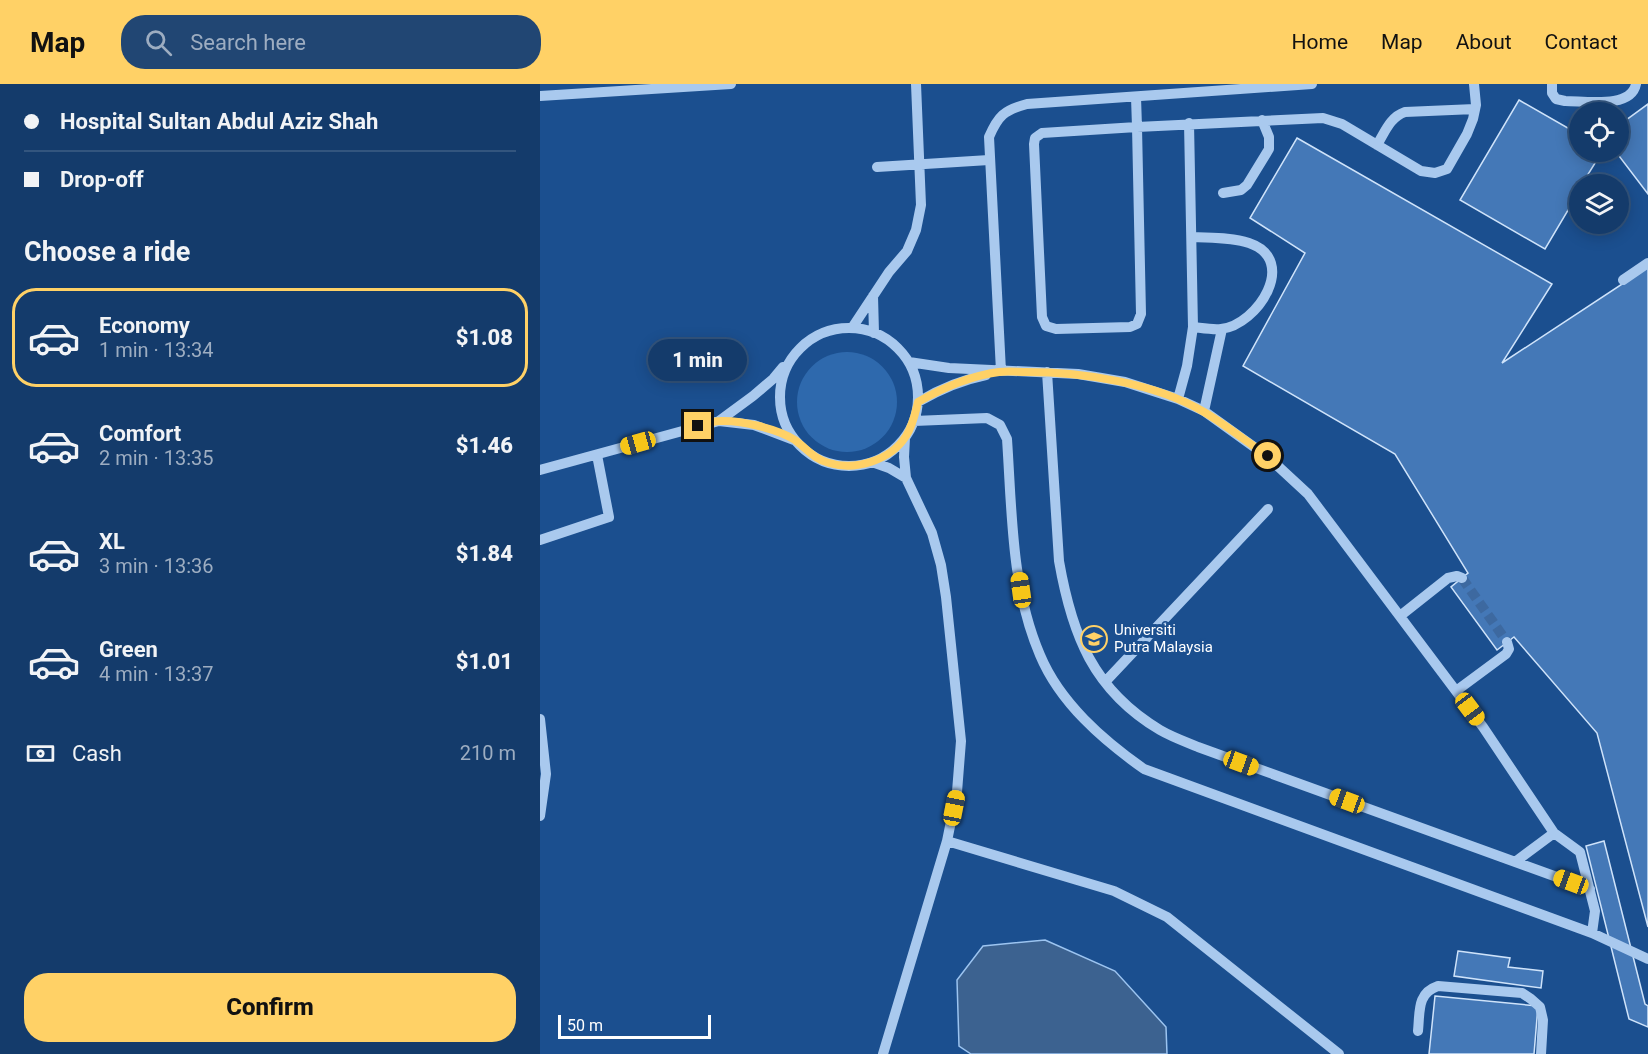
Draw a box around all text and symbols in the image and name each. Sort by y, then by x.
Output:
search box [121,15,541,69]
text: Map [30,26,85,59]
icon: search [142,26,175,59]
text: Search here [190,30,306,55]
text: Home [1292,30,1348,54]
text: Map [1381,30,1423,54]
text: About [1456,30,1512,54]
text: Contact [1545,30,1618,54]
map controls [1569,102,1629,234]
button: locate [1569,102,1629,162]
text: Hospital Sultan Abdul Aziz Shah [60,109,378,134]
text: Drop-off [60,167,144,192]
button: layers [1569,174,1629,234]
text: Choose a ride [24,236,190,268]
icon: car [27,311,81,365]
text: Economy [99,313,190,338]
text: $1.08 [456,325,513,350]
text: 1 min · 13:34 [99,338,214,362]
callout: 1 min [648,339,747,381]
text: 1 min [672,348,723,372]
route end [684,412,711,439]
icon: car [27,419,81,473]
text: Comfort [99,421,181,446]
car [618,429,658,457]
text: $1.46 [456,433,513,458]
route start [1254,442,1281,469]
text: 2 min · 13:35 [99,446,214,470]
icon: car [27,527,81,581]
text: XL [99,529,125,554]
text: $1.84 [456,541,513,566]
text: 3 min · 13:36 [99,554,214,578]
car [1010,571,1032,609]
place label: Universiti Putra Malaysia [1114,621,1213,656]
school or university icon: Universiti Putra Malaysia [1079,624,1109,654]
icon: car [27,635,81,689]
text: Green [99,637,158,662]
text: $1.01 [456,649,513,674]
text: 4 min · 13:37 [99,662,214,686]
car [1452,689,1488,729]
icon: cash [24,737,57,770]
text: Cash [72,741,122,766]
text: 210 m [460,741,516,765]
car [1221,748,1261,778]
car [1327,786,1367,816]
car [942,789,966,827]
car [1551,867,1591,897]
button: Confirm [24,973,516,1042]
scale bar [558,1012,711,1040]
text: 50 m [567,1016,603,1035]

